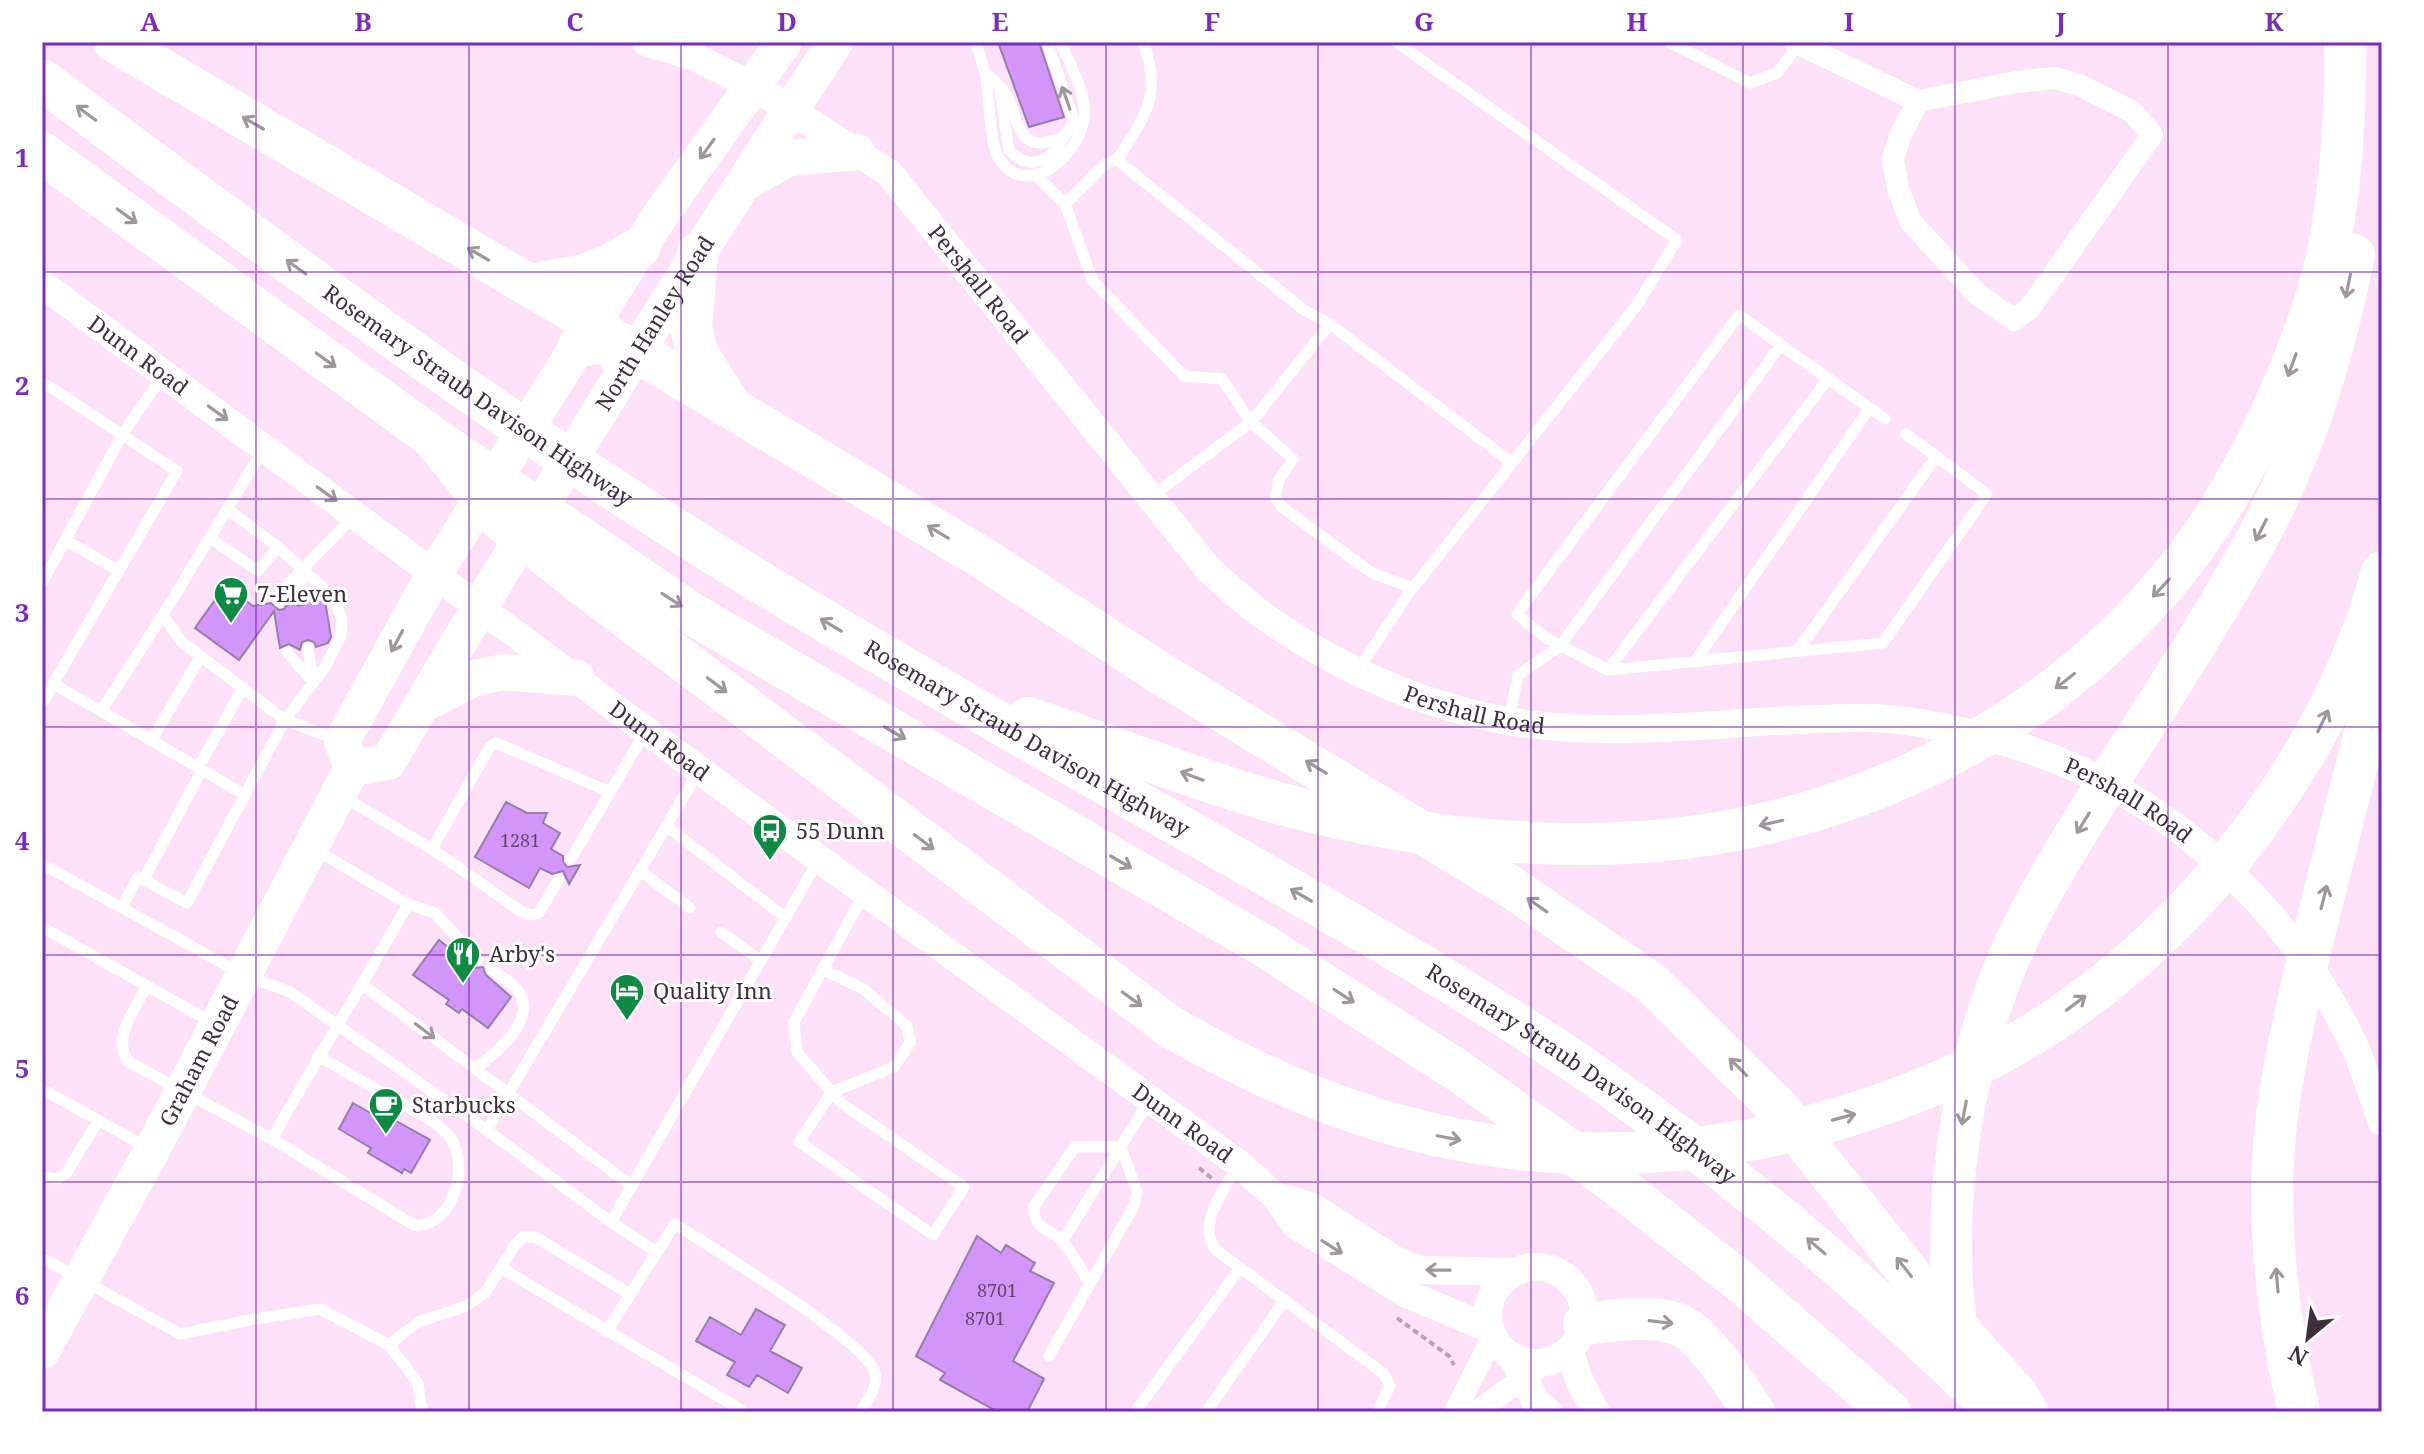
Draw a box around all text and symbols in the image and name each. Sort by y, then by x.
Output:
text: A [140,3,160,39]
text: B [354,3,372,39]
text: C [566,3,584,39]
text: D [777,3,797,39]
text: E [992,3,1009,39]
text: F [1204,3,1220,39]
text: G [1414,3,1434,39]
text: H [1626,3,1648,39]
text: I [1844,3,1854,39]
text: J [2055,3,2066,39]
text: K [2264,3,2284,39]
one-way arrow [1058,86,1073,111]
one-way arrow [76,104,98,121]
one-way arrow [242,115,265,131]
one-way arrow [699,138,716,159]
text: 1 [15,139,29,175]
one-way arrow [116,208,138,224]
street label: Pershall Road [922,218,1036,349]
street label: North Hanley Road [588,229,720,416]
one-way arrow [467,246,490,262]
one-way arrow [285,259,307,275]
one-way arrow [2339,273,2354,299]
street label: Rosemary Straub Davison Highway [318,277,640,512]
street label: Dunn Road [83,308,195,402]
one-way arrow [314,351,336,368]
one-way arrow [2284,352,2298,377]
text: 2 [15,367,29,403]
one-way arrow [206,405,228,421]
one-way arrow [316,485,337,502]
one-way arrow [2252,518,2268,542]
one-way arrow [927,523,950,539]
supermarket icon: 7-Eleven [212,575,250,625]
place label: 7-Eleven [257,578,347,608]
one-way arrow [2151,578,2170,598]
one-way arrow [660,592,682,608]
text: 3 [15,594,29,630]
one-way arrow [820,617,843,633]
one-way arrow [388,628,404,652]
street label: Rosemary Straub Davison Highway [860,632,1196,843]
one-way arrow [2055,672,2076,689]
one-way arrow [706,677,727,694]
street label: Pershall Road [1400,677,1547,740]
street label: Dunn Road [604,693,716,787]
one-way arrow [2316,709,2331,733]
one-way arrow [883,725,906,741]
street label: Pershall Road [2060,749,2200,849]
one-way arrow [1305,759,1328,775]
one-way arrow [1180,768,1205,782]
one-way arrow [2074,811,2090,834]
bus stop icon: 55 Dunn [751,812,789,862]
place label: 55 Dunn [796,815,885,845]
one-way arrow [1759,816,1785,831]
text: 4 [15,822,30,858]
house number: 1281 [500,828,540,852]
one-way arrow [913,834,934,851]
one-way arrow [1108,855,1132,870]
one-way arrow [2317,884,2332,910]
one-way arrow [1290,887,1313,903]
one-way arrow [1526,896,1548,913]
restaurant icon: Arby's [444,935,482,985]
place label: Arby's [489,938,555,968]
street label: Rosemary Straub Davison Highway [1421,956,1744,1190]
hotel icon: Quality Inn [608,972,646,1022]
place label: Quality Inn [653,975,772,1005]
one-way arrow [1332,987,1354,1004]
street label: Graham Road [151,989,245,1131]
one-way arrow [1121,990,1142,1007]
one-way arrow [2065,995,2087,1011]
one-way arrow [414,1023,436,1039]
text: 5 [15,1050,29,1086]
one-way arrow [1729,1057,1748,1077]
street label: Dunn Road [1127,1076,1240,1169]
cafe icon: Starbucks [367,1086,405,1136]
place label: Starbucks [412,1089,516,1119]
one-way arrow [1955,1100,1970,1125]
one-way arrow [1831,1109,1857,1124]
one-way arrow [1436,1131,1461,1146]
one-way arrow [1806,1237,1826,1255]
one-way arrow [1320,1240,1343,1256]
one-way arrow [1896,1257,1913,1278]
one-way arrow [1425,1262,1452,1278]
one-way arrow [2269,1267,2284,1294]
text: 6 [15,1277,29,1313]
house number: 8701 [977,1278,1017,1302]
north arrow [2268,1298,2348,1378]
house number: 8701 [965,1306,1005,1330]
one-way arrow [1648,1315,1673,1330]
text: N [2283,1339,2313,1374]

